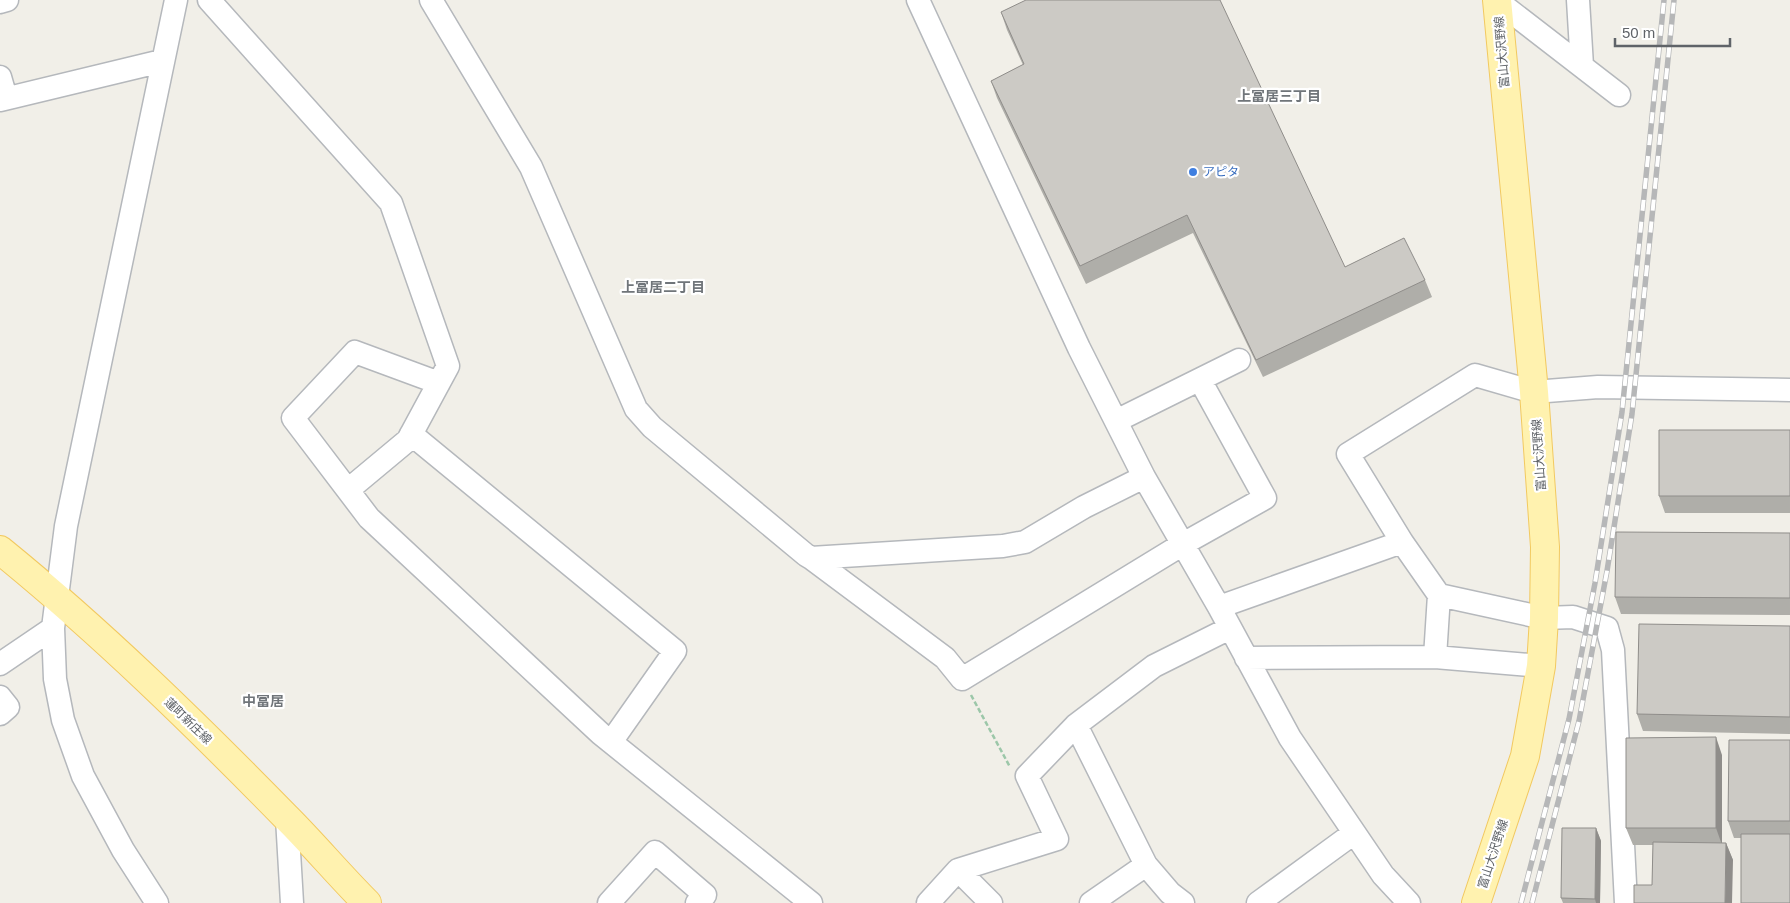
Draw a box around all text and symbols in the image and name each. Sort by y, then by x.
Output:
scale bar [1615,15,1730,47]
street label: 富山大沢野線 [1492,16,1512,88]
text: 50 m [1622,24,1655,41]
district label: 上冨居三丁目 [1237,88,1321,104]
place label: アピタ [1203,165,1239,179]
marker: アピタ [1187,166,1199,178]
district label: 上冨居二丁目 [621,279,705,295]
street label: 富山大沢野線 [1530,419,1548,491]
district label: 中冨居 [242,693,284,709]
street label: 蓮町新庄線 [162,695,214,747]
street label: 富山大沢野線 [1475,818,1511,890]

